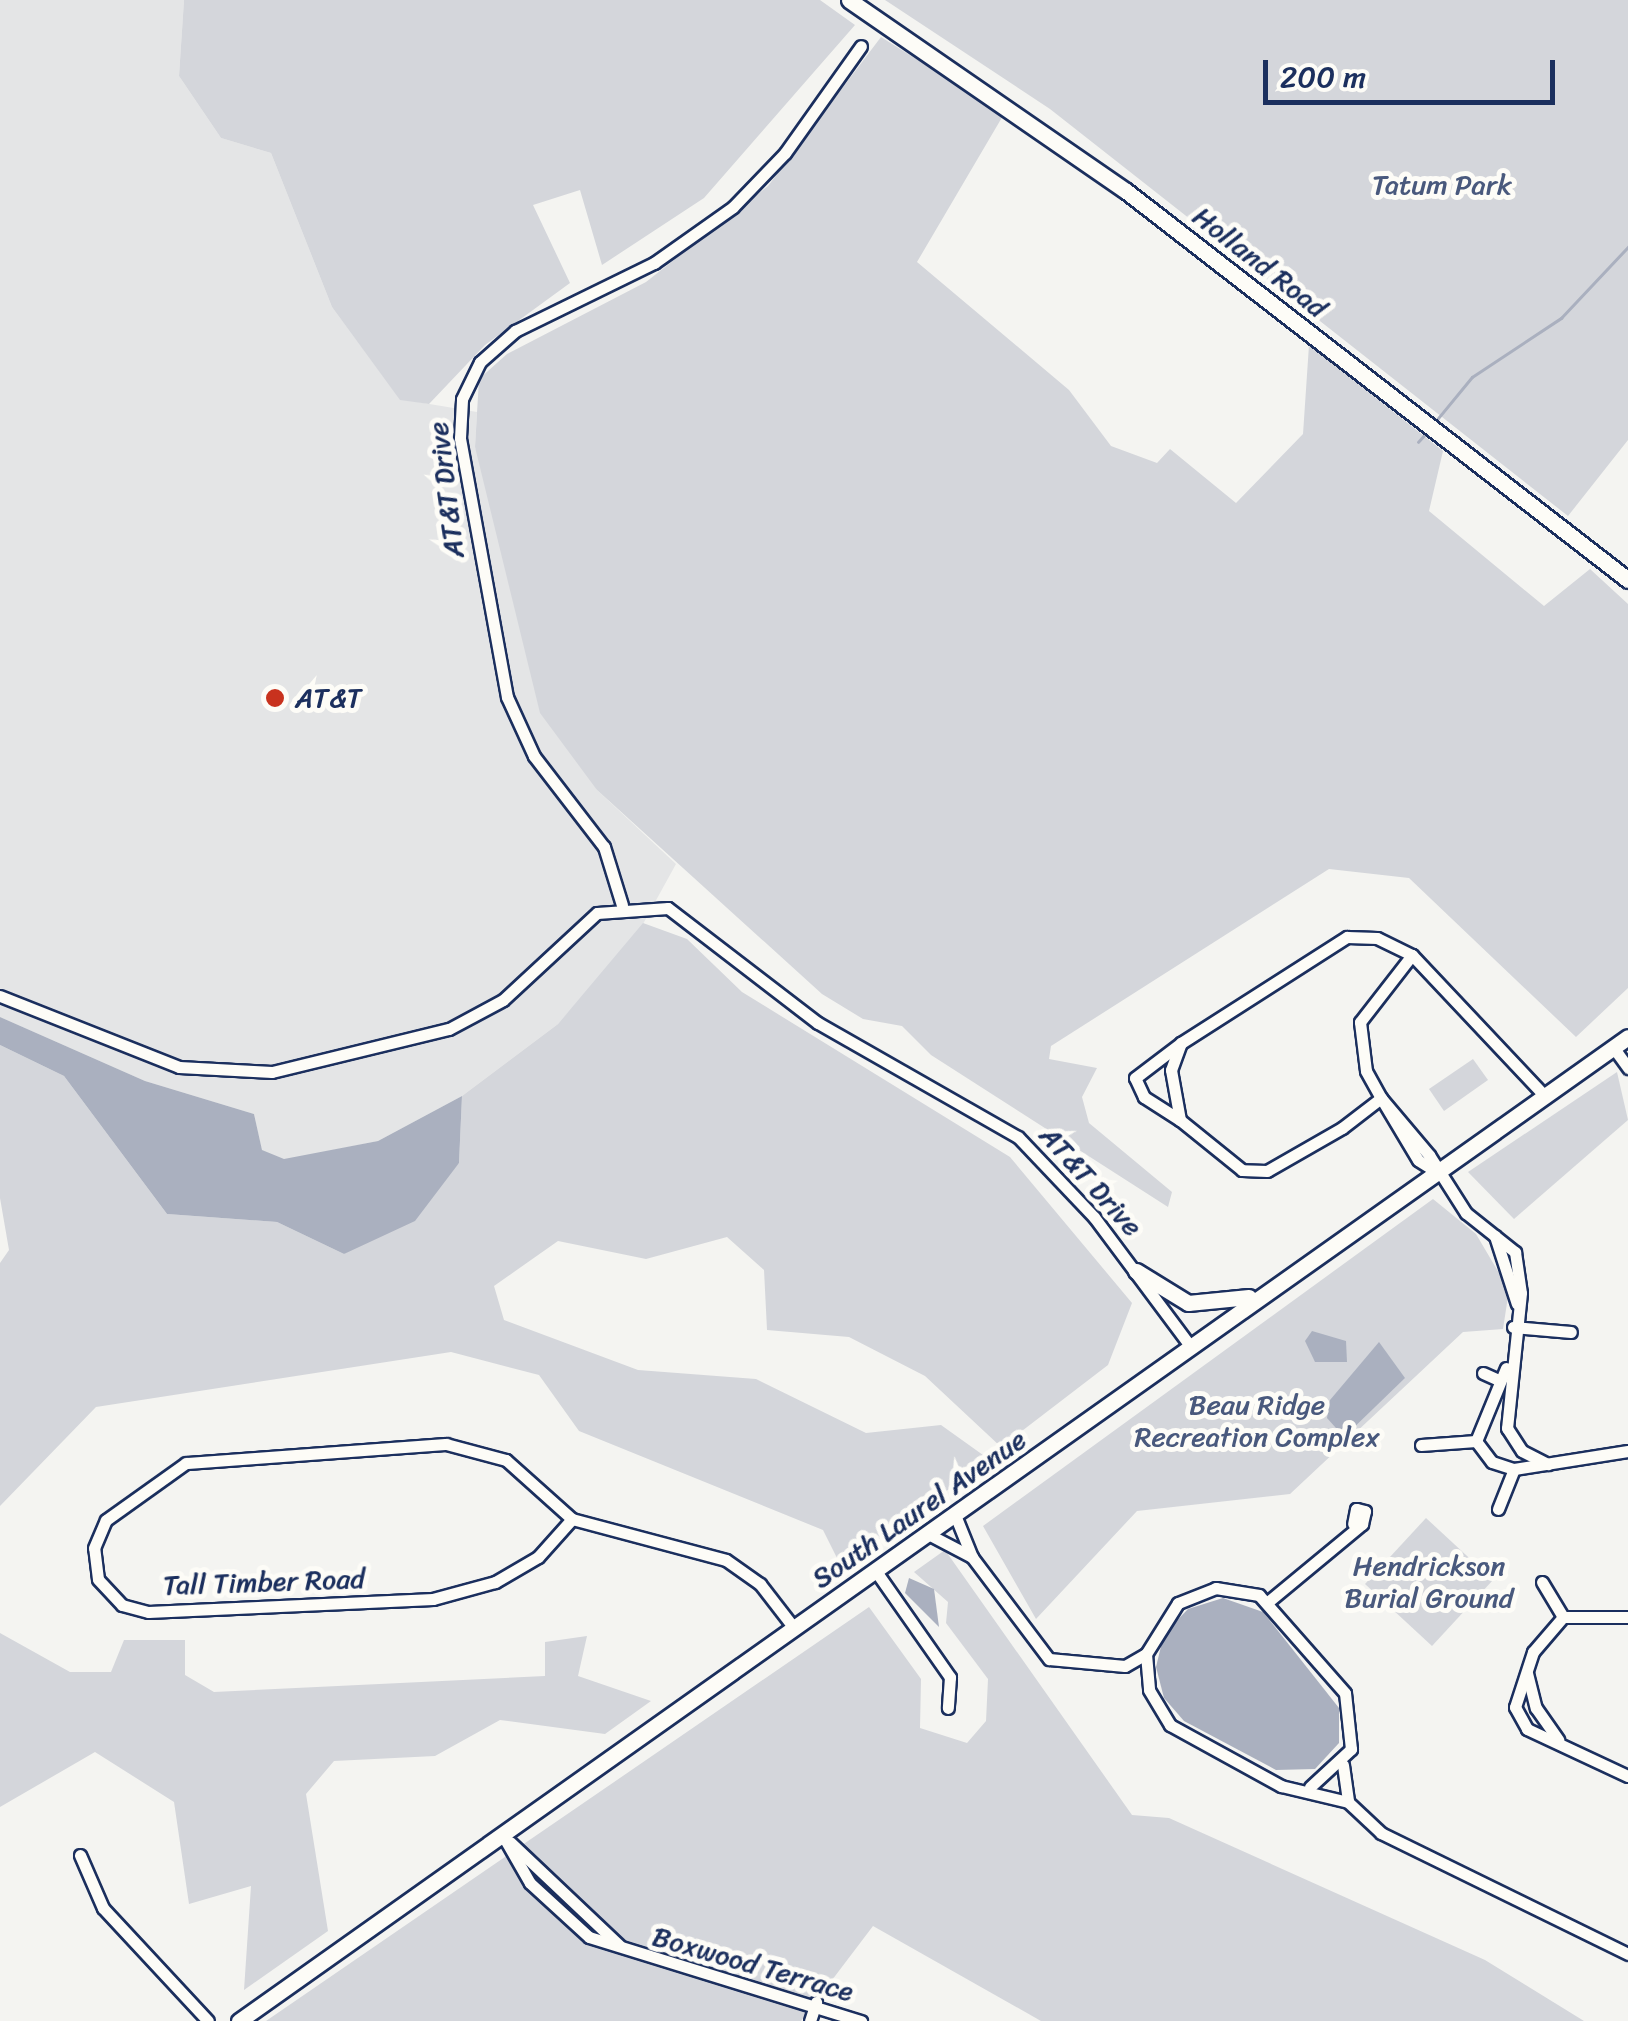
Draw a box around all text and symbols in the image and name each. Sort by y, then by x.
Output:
scale bar [1268,40,1560,102]
text: 200 m [1280,50,1366,104]
park label: Tatum Park [1372,168,1512,202]
street label: Holland Road [1186,199,1334,325]
street label: AT&T Drive [421,420,471,560]
place label: AT&T [295,681,362,715]
marker: AT&T [264,687,286,709]
street label: AT&T Drive [1033,1119,1149,1243]
park label: Beau Ridge Recreation Complex [1134,1388,1380,1454]
street label: South Laurel Avenue [806,1423,1032,1595]
park label: Hendrickson Burial Ground [1344,1549,1514,1615]
street label: Tall Timber Road [162,1562,366,1602]
street label: Boxwood Terrace [649,1919,857,2009]

